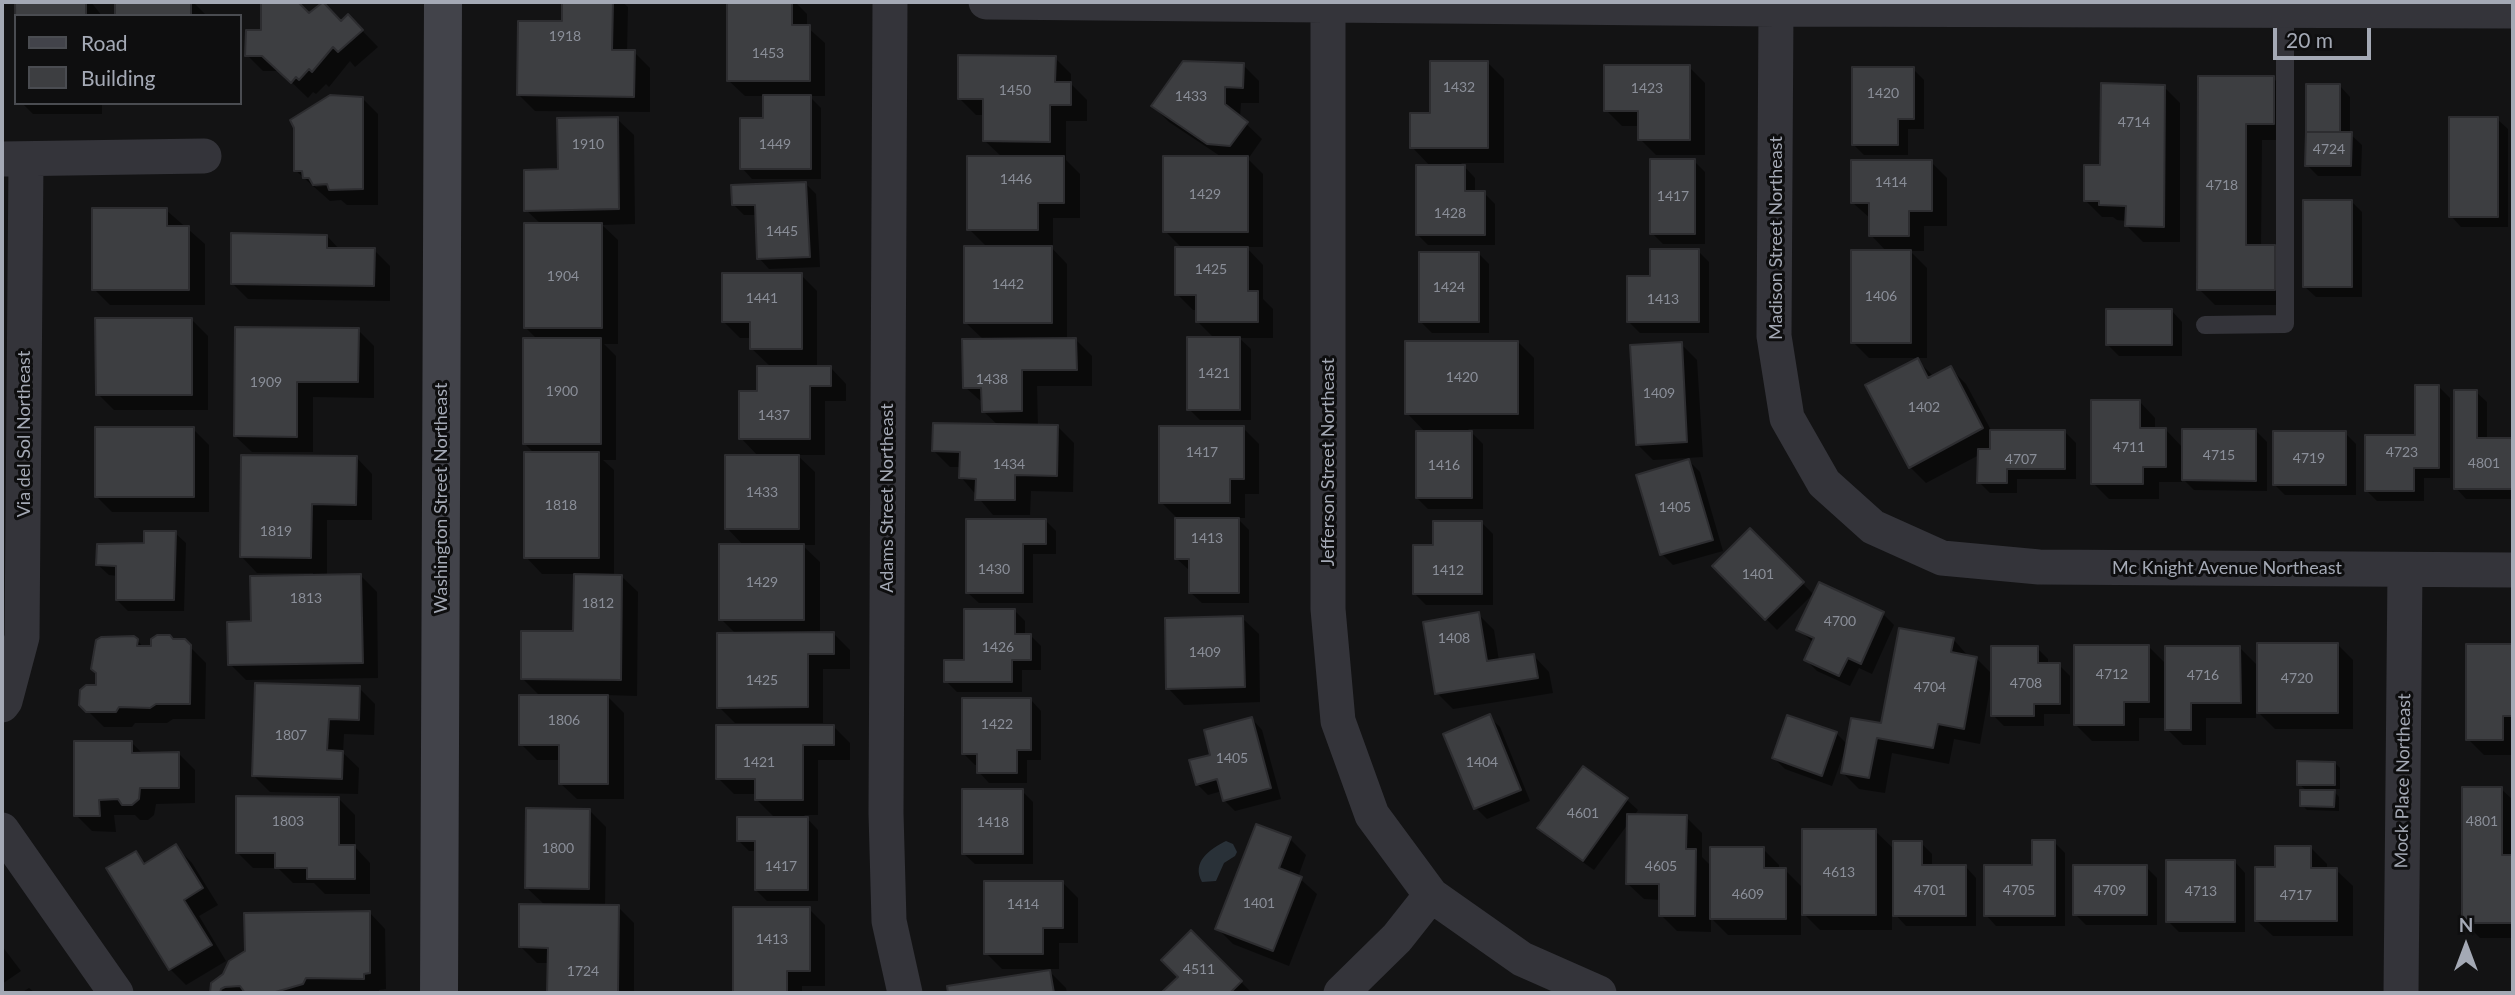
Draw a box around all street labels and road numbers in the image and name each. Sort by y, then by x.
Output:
street label: Madison Street Northeast [1765,136,1787,340]
street label: Via del Sol Northeast [13,351,35,517]
street label: Jefferson Street Northeast [1317,358,1339,566]
street label: Washington Street Northeast [430,383,452,613]
street label: Adams Street Northeast [876,403,898,593]
street label: Mc Knight Avenue Northeast [2112,557,2342,579]
street label: Mock Place Northeast [2391,693,2415,869]

